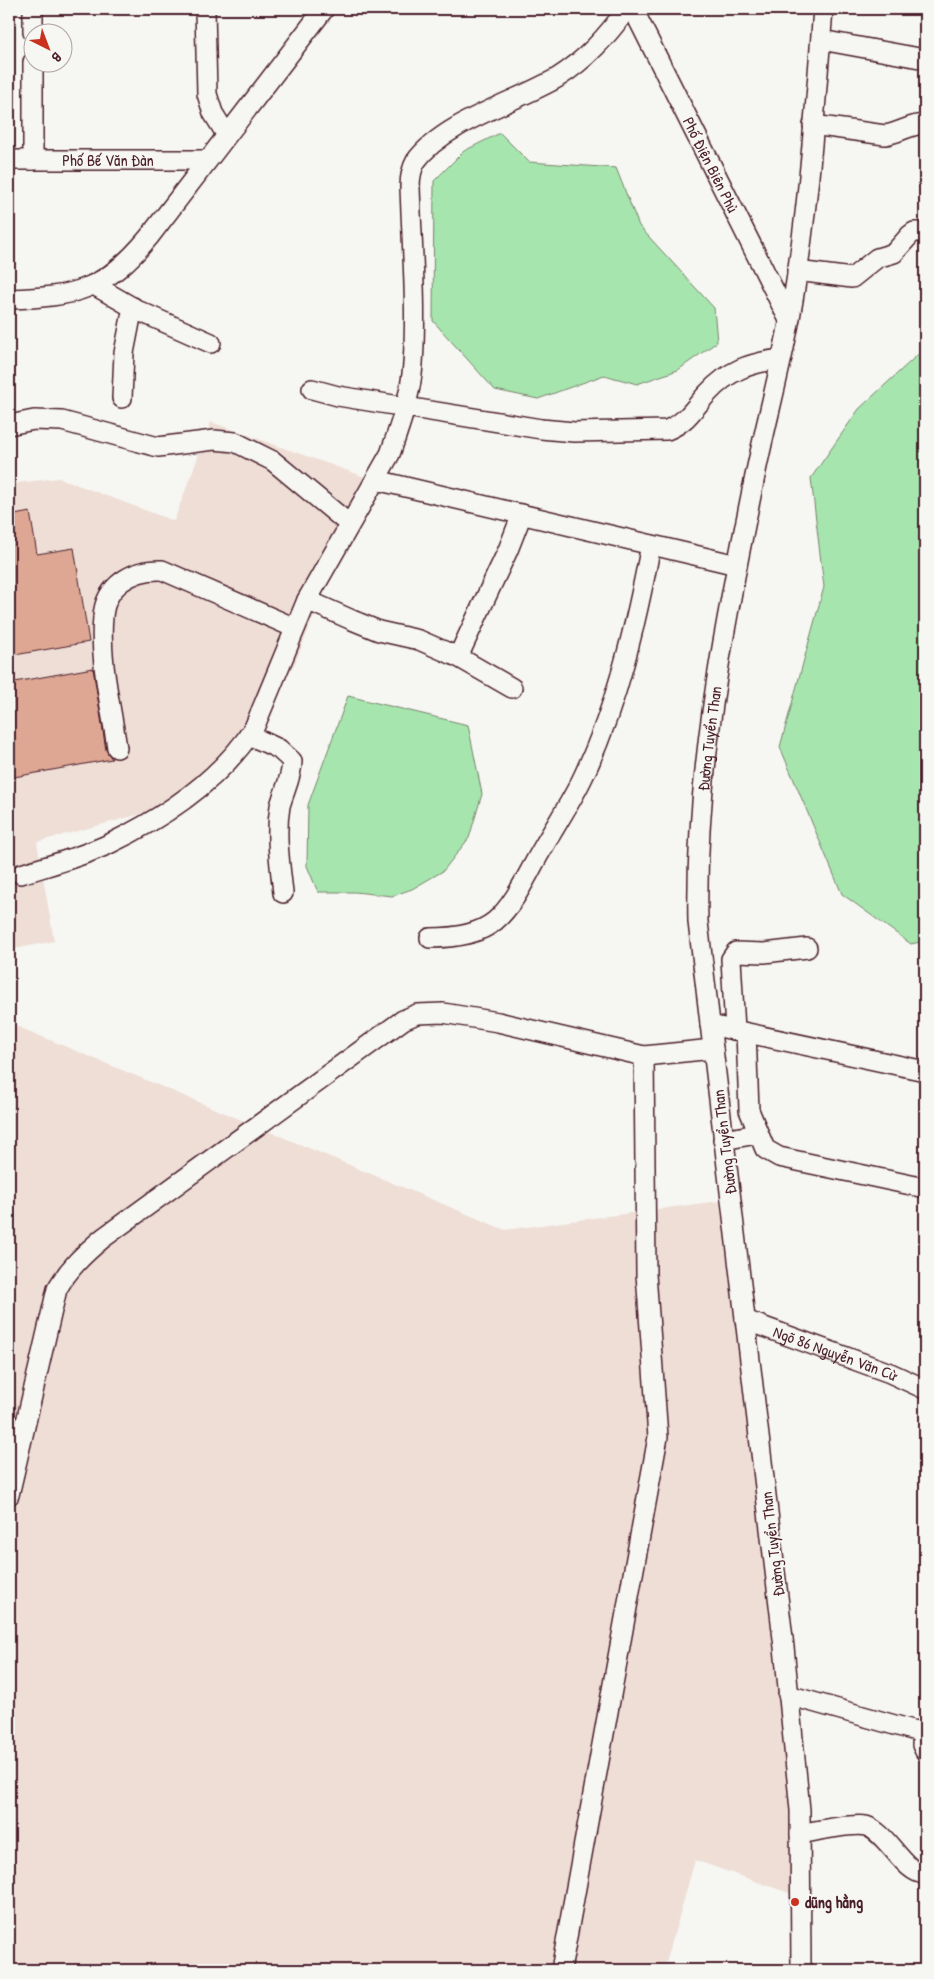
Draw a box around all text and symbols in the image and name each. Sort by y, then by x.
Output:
north arrow [22,22,72,72]
text: B [48,49,66,67]
street label: Phố Điện Biên Phủ [678,113,744,217]
street label: Phố Bế Văn Đàn [62,149,154,171]
street label: Đường Tuyển Than [692,684,727,792]
street label: Đường Tuyển Than [707,1088,741,1196]
street label: Ngõ 86 Nguyễn Văn Cừ [770,1320,902,1386]
street label: Đường Tuyển Than [755,1490,789,1598]
place label: dũng hằng [805,1891,863,1914]
marker: dũng hằng [789,1896,801,1908]

